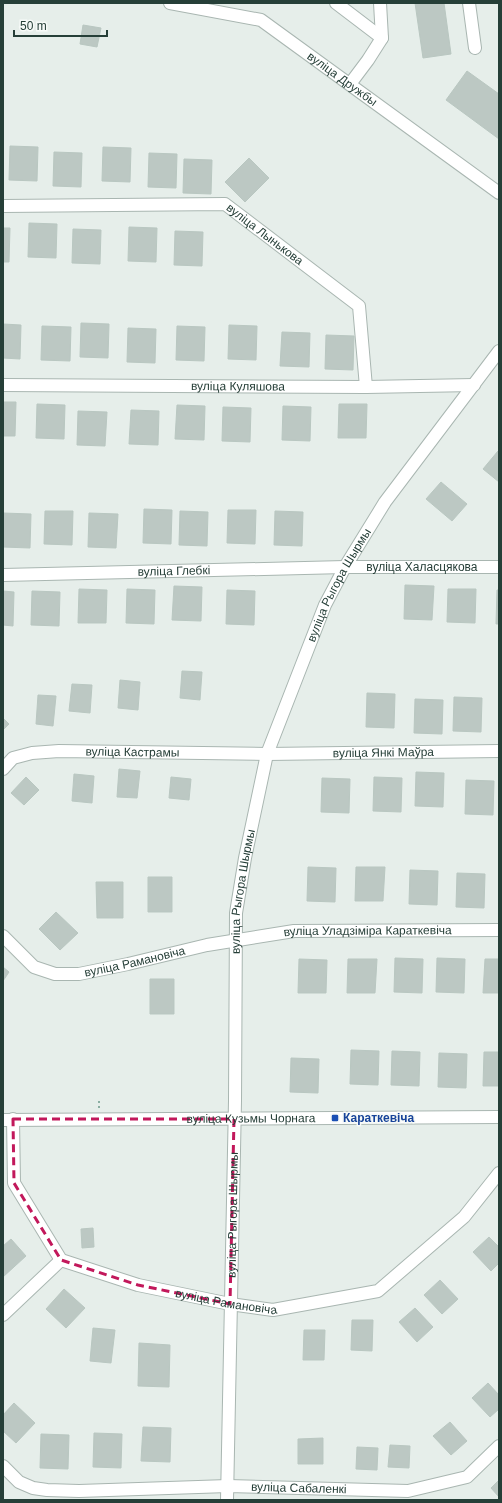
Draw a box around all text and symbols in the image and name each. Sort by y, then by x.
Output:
scale bar [14,12,107,38]
text: 50 m [20,19,47,33]
street label: вуліца Дружбы [305,49,380,109]
street label: вуліца Лынькова [224,201,306,268]
street label: вуліца Куляшова [191,379,285,394]
street label: вуліца Рыгора Шырмы [304,526,374,644]
street label: вуліца Халасцякова [366,560,478,574]
street label: вуліца Глебкі [137,563,210,579]
street label: вуліца Кастрамы [85,744,179,760]
street label: вуліца Янкі Маўра [333,745,434,760]
street label: вуліца Рыгора Шырмы [229,828,258,954]
street label: вуліца Уладзіміра Караткевіча [283,923,452,940]
street label: вуліца Рамановіча [83,943,187,980]
street label: вуліца Кузьмы Чорнага [186,1111,316,1126]
place label: Караткевіча [343,1111,414,1125]
marker: Караткевіча [330,1113,340,1123]
street label: вуліца Рыгора Шырмы [224,1152,241,1278]
street label: вуліца Рамановіча [174,1286,278,1317]
street label: вуліца Сабаленкі [251,1480,347,1496]

